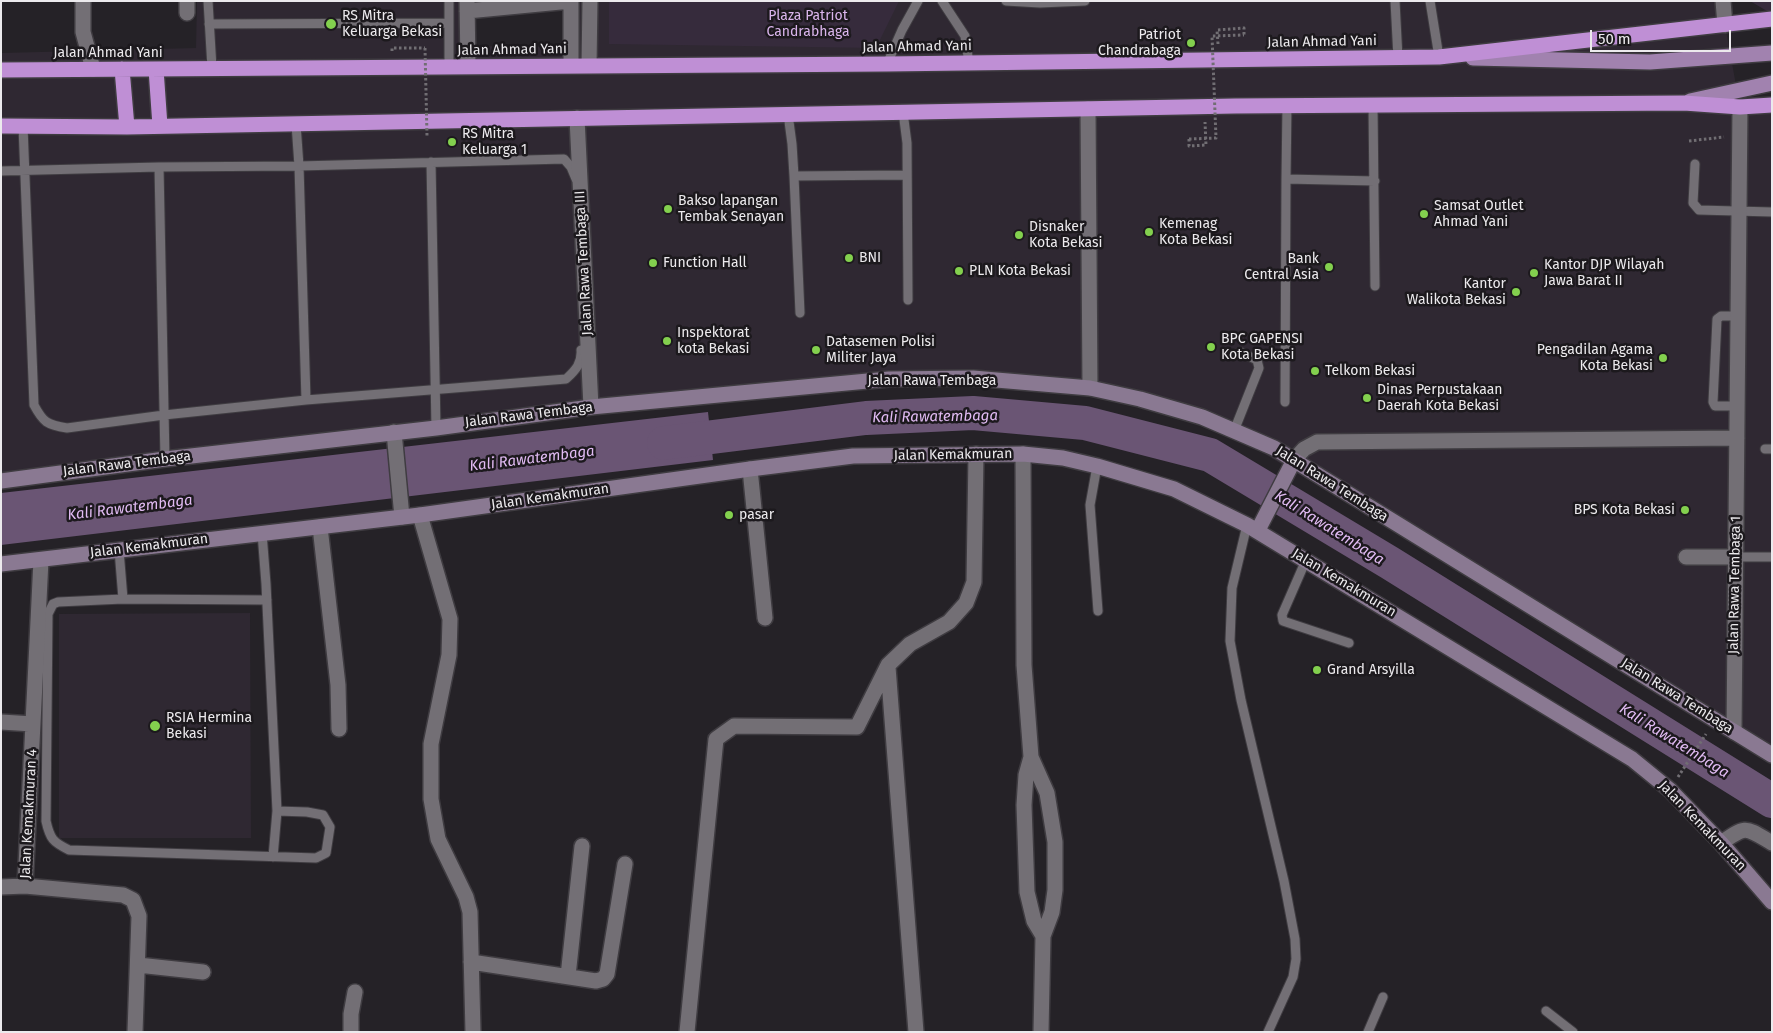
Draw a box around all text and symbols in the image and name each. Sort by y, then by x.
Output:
place label: RS Mitra Keluarga Bekasi [342,8,442,40]
park label: Plaza Patriot Candrabhaga [766,8,850,40]
marker: RS Mitra Keluarga Bekasi [324,17,338,31]
scale bar [1593,20,1734,52]
place label: Patriot Chandrabaga [1098,27,1181,59]
text: 50 m [1598,30,1631,48]
street label: Jalan Ahmad Yani [1267,33,1377,51]
marker: Patriot Chandrabaga [1185,37,1197,49]
street label: Jalan Ahmad Yani [862,38,972,56]
street label: Jalan Ahmad Yani [457,41,567,59]
street label: Jalan Ahmad Yani [53,45,163,61]
place label: RS Mitra Keluarga 1 [462,126,527,158]
marker: RS Mitra Keluarga 1 [446,136,458,148]
street label: Jalan Rawa Tembaga III [572,190,596,336]
place label: Bakso lapangan Tembak Senayan [678,193,784,226]
place label: Samsat Outlet Ahmad Yani [1434,198,1523,230]
marker: Bakso lapangan Tembak Senayan [662,203,674,215]
marker: Samsat Outlet Ahmad Yani [1418,208,1430,220]
place label: Kemenag Kota Bekasi [1159,216,1233,248]
place label: Disnaker Kota Bekasi [1029,219,1103,252]
marker: Kemenag Kota Bekasi [1143,226,1155,238]
marker: Disnaker Kota Bekasi [1013,229,1025,241]
place label: BNI [859,250,881,266]
place label: Bank Central Asia [1244,251,1319,284]
marker: BNI [843,252,855,264]
place label: Function Hall [663,255,747,271]
marker: Function Hall [647,257,659,269]
place label: Kantor DJP Wilayah Jawa Barat II [1544,257,1665,290]
marker: Bank Central Asia [1323,261,1335,273]
place label: PLN Kota Bekasi [969,263,1071,279]
marker: PLN Kota Bekasi [953,265,965,277]
marker: Kantor DJP Wilayah Jawa Barat II [1528,267,1540,279]
place label: Kantor Walikota Bekasi [1407,276,1506,308]
marker: Kantor Walikota Bekasi [1510,286,1522,298]
place label: Inspektorat kota Bekasi [677,325,750,358]
place label: BPC GAPENSI Kota Bekasi [1221,331,1303,364]
place label: Datasemen Polisi Militer Jaya [826,334,935,367]
marker: Inspektorat kota Bekasi [661,335,673,347]
marker: BPC GAPENSI Kota Bekasi [1205,341,1217,353]
place label: Pengadilan Agama Kota Bekasi [1537,342,1653,374]
marker: Datasemen Polisi Militer Jaya [810,344,822,356]
marker: Pengadilan Agama Kota Bekasi [1657,352,1669,364]
place label: Telkom Bekasi [1325,363,1415,379]
marker: Telkom Bekasi [1309,365,1321,377]
street label: Jalan Rawa Tembaga [868,373,996,389]
place label: Dinas Perpustakaan Daerah Kota Bekasi [1377,382,1503,414]
marker: Dinas Perpustakaan Daerah Kota Bekasi [1361,392,1373,404]
street label: Jalan Rawa Tembaga [464,399,594,431]
water label: Kali Rawatembaga [872,407,998,427]
water label: Kali Rawatembaga [468,442,596,476]
street label: Jalan Rawa Tembaga [1273,443,1391,525]
street label: Jalan Kemakmuran [894,446,1012,464]
street label: Jalan Rawa Tembaga [62,448,192,480]
street label: Jalan Kemakmuran [490,480,610,514]
water label: Kali Rawatembaga [1271,487,1387,569]
water label: Kali Rawatembaga [66,491,194,525]
place label: BPS Kota Bekasi [1574,502,1675,518]
marker: BPS Kota Bekasi [1679,504,1691,516]
place label: pasar [739,507,774,523]
marker: pasar [723,509,735,521]
street label: Jalan Rawa Tembaga 1 [1725,516,1745,654]
street label: Jalan Kemakmuran [89,530,209,562]
street label: Jalan Kemakmuran [1289,545,1399,621]
street label: Jalan Rawa Tembaga [1618,655,1736,737]
place label: Grand Arsyilla [1327,662,1415,678]
marker: Grand Arsyilla [1311,664,1323,676]
water label: Kali Rawatembaga [1616,700,1732,782]
place label: RSIA Hermina Bekasi [166,710,252,742]
marker: RSIA Hermina Bekasi [148,719,162,733]
street label: Jalan Kemakmuran 4 [17,749,41,879]
street label: Jalan Kemakmuran [1655,777,1749,875]

